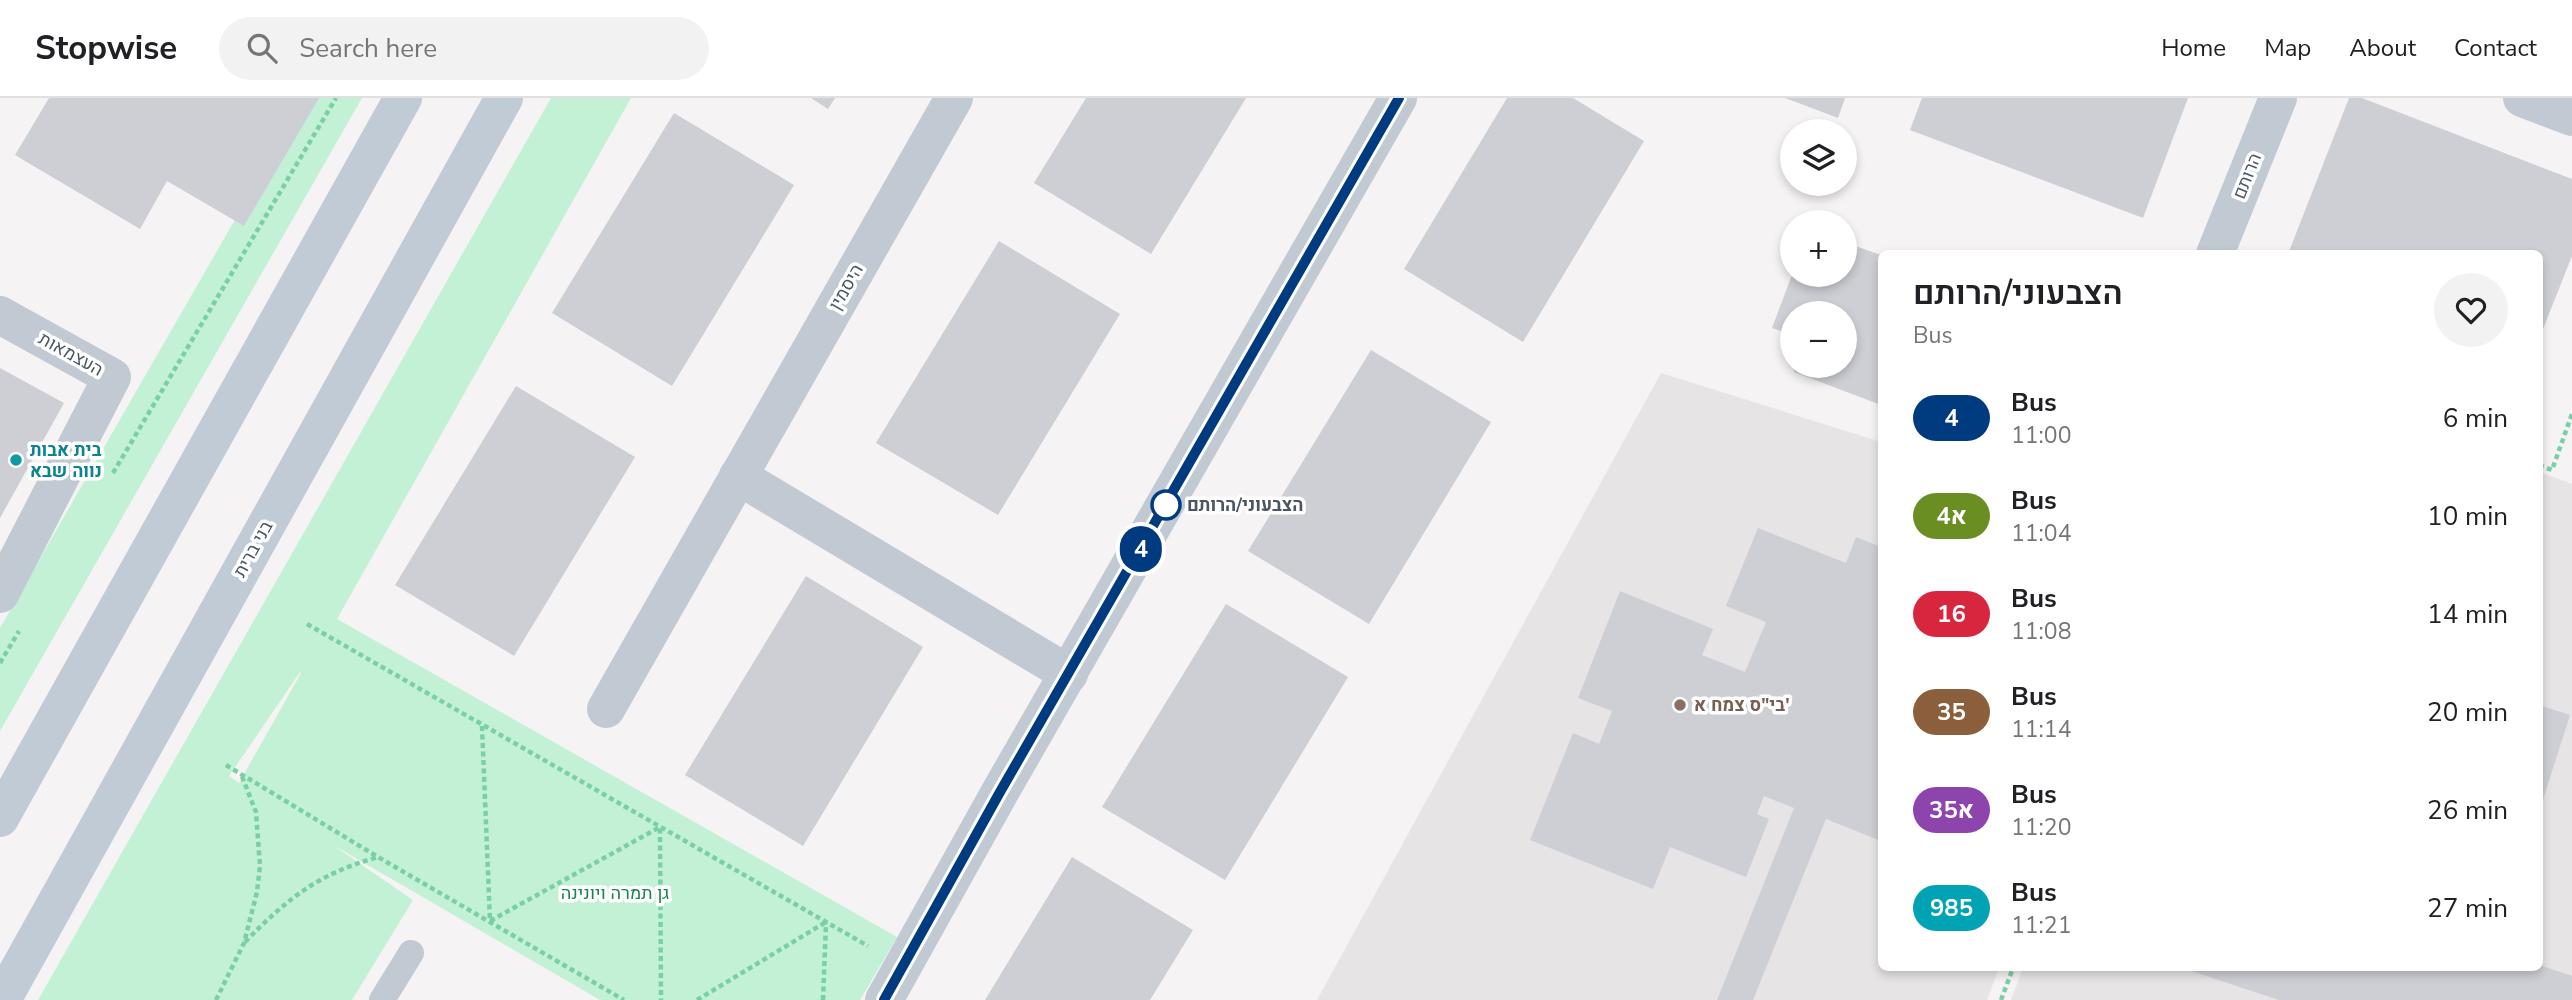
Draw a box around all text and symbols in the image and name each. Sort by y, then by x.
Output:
search box [219,17,709,80]
text: Stopwise [35,26,177,71]
icon: search [243,29,281,67]
text: Search here [299,31,437,66]
text: Home [2161,32,2226,64]
text: Map [2264,32,2311,64]
text: About [2349,32,2416,64]
text: Contact [2454,32,2537,64]
map controls [1780,119,1857,378]
button: layers [1780,119,1857,196]
street label: הרותם [2227,150,2267,202]
button: + [1780,210,1857,287]
street label: היסמין [823,260,869,314]
text: הצבעוני/הרותם [1913,271,2123,316]
button: heart [2434,273,2508,347]
button: − [1780,301,1857,378]
text: Bus [1913,320,1953,351]
street label: העצמאות [34,326,108,382]
text: Bus [2011,385,2057,420]
text: 6 min [2443,401,2508,436]
text: 4 [1944,402,1959,434]
text: 11:00 [2011,420,2071,451]
place label: בית אבות נווה שבא [30,438,102,483]
marker: בית אבות נווה שבא [8,452,24,468]
text: Bus [2011,483,2057,518]
marker: הצבעוני/הרותם [1151,490,1181,520]
place label: הצבעוני/הרותם [1187,493,1304,517]
text: 10 min [2427,499,2508,534]
text: 4א [1936,500,1967,532]
street label: בני ברית [228,516,279,582]
text: 11:04 [2011,518,2071,549]
line badge: 4 [1118,526,1164,572]
text: 4 [1134,533,1148,565]
text: Bus [2011,581,2057,616]
text: 14 min [2427,597,2508,632]
text: 16 [1937,598,1966,630]
text: 11:08 [2011,616,2071,647]
text: Bus [2011,679,2057,714]
place label: בי"ס צמח א' [1694,693,1790,717]
text: 20 min [2427,695,2508,730]
text: 35 [1937,696,1966,728]
marker: בי"ס צמח א' [1672,697,1688,713]
text: 11:14 [2011,714,2071,745]
text: Bus [2011,777,2057,812]
text: 26 min [2427,793,2508,828]
text: 35א [1929,794,1974,826]
text: 11:20 [2011,812,2071,843]
text: Bus [2011,875,2057,910]
park label: גן תמרה ויונינה [561,881,669,905]
text: 27 min [2427,891,2508,926]
text: 985 [1930,892,1973,924]
text: 11:21 [2011,910,2071,941]

